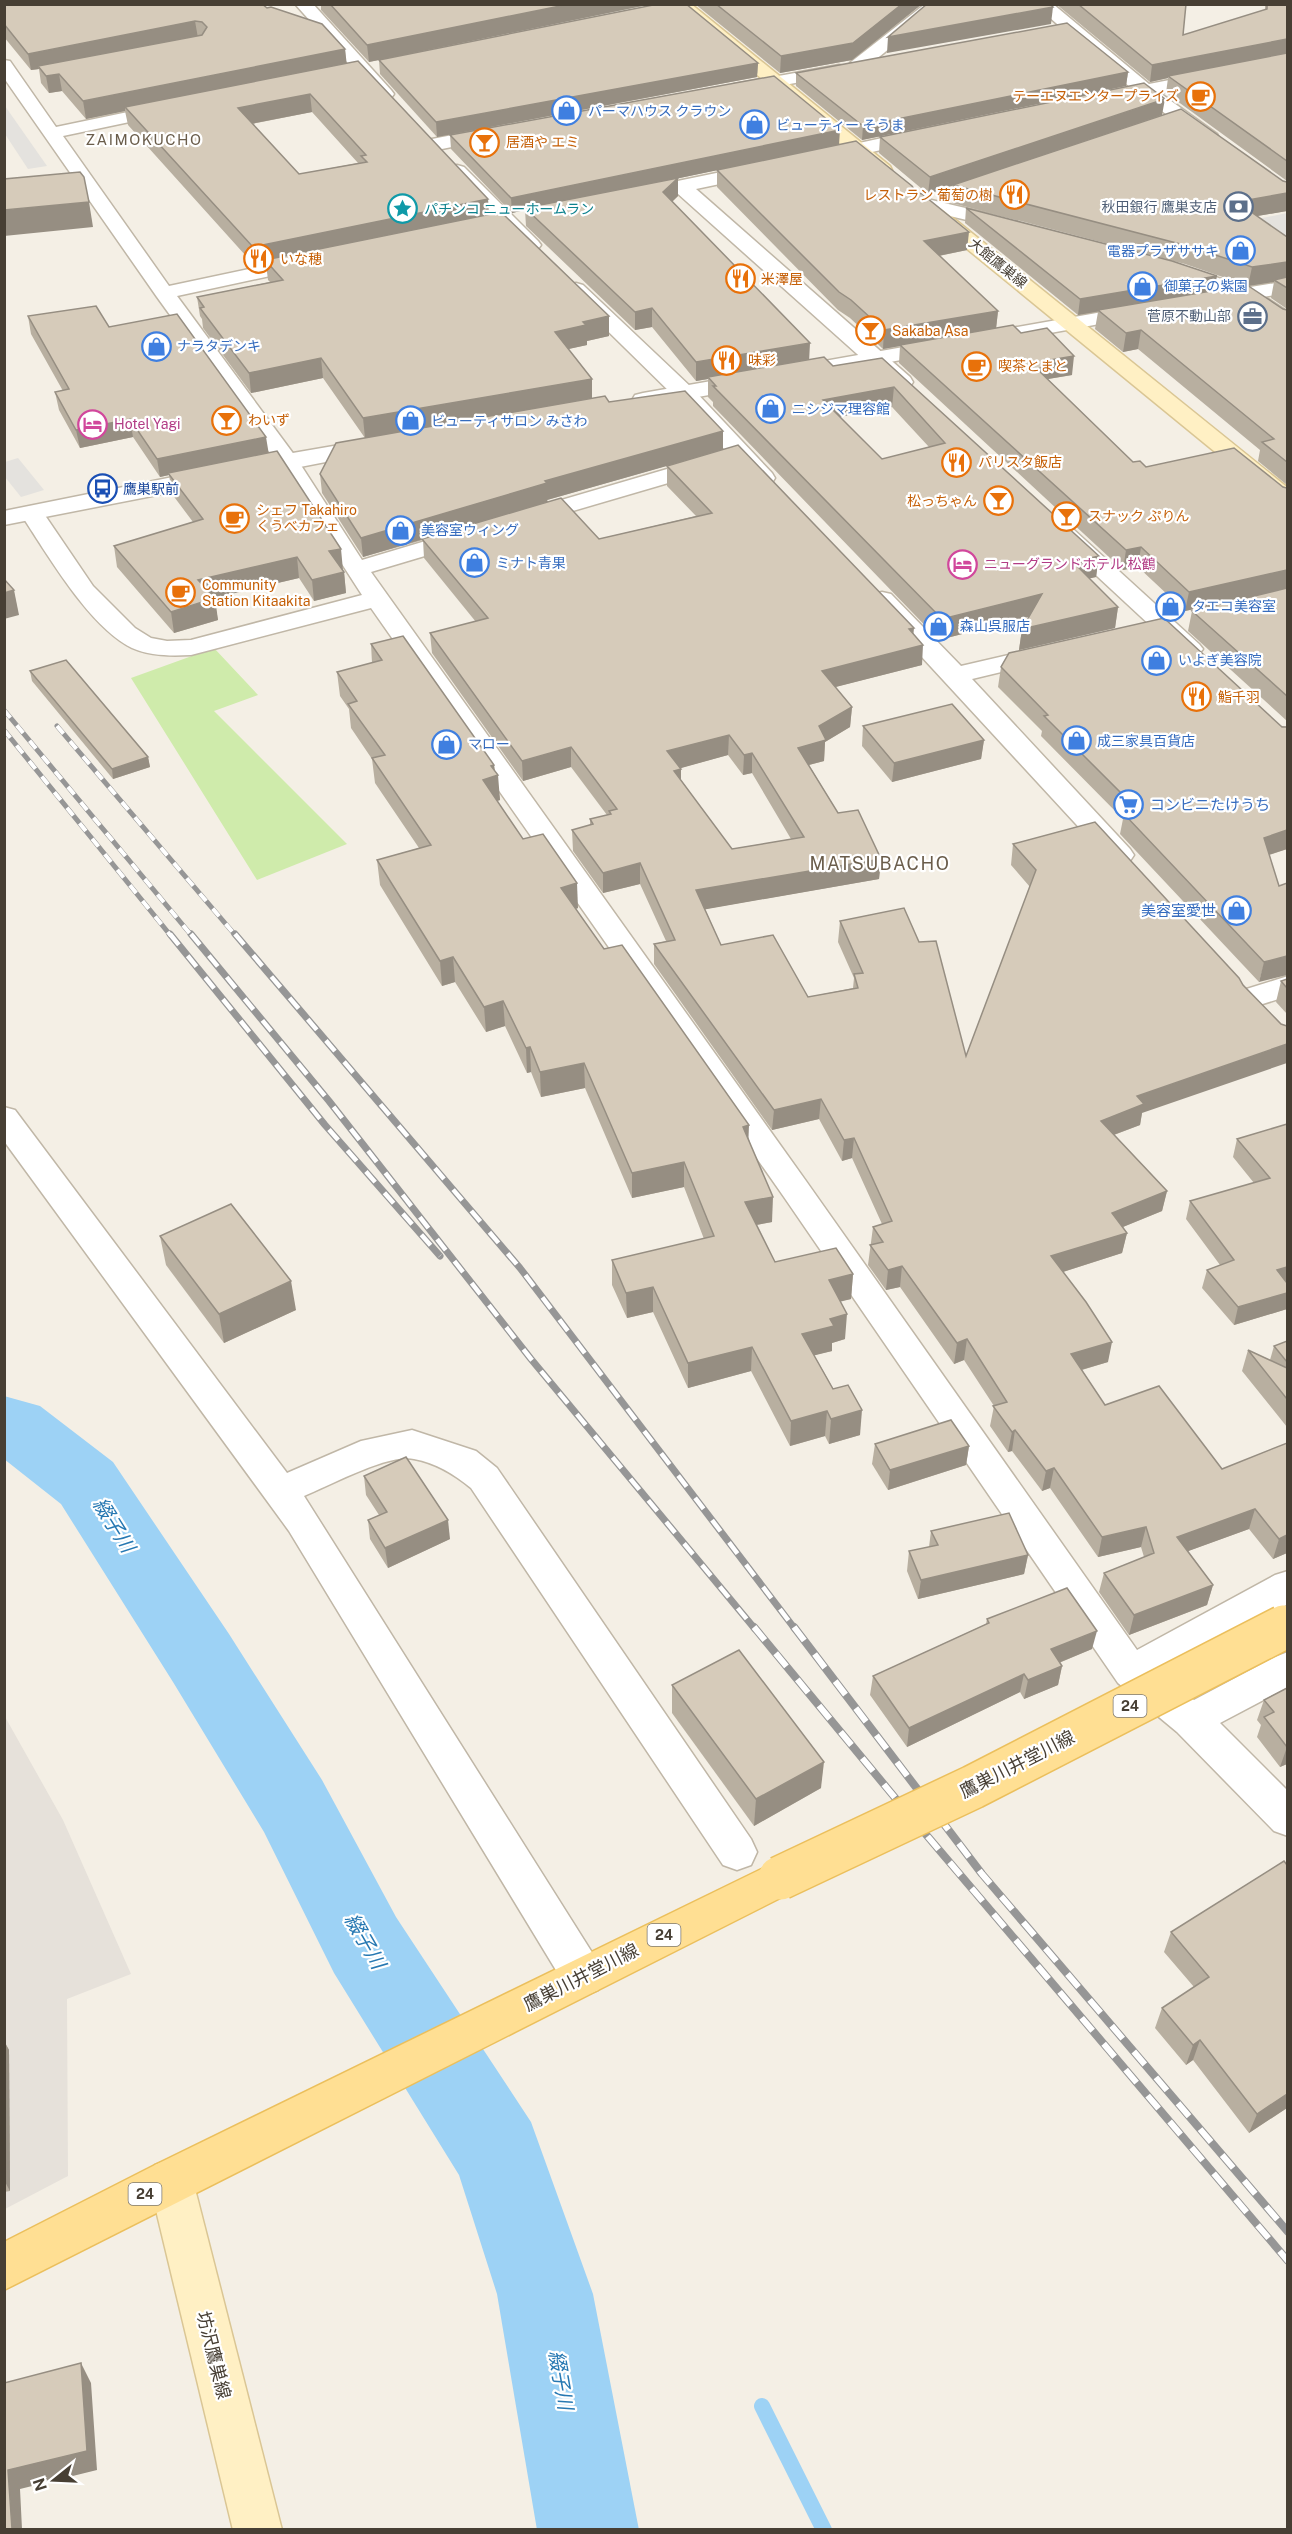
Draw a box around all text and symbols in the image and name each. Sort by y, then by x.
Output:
cafe icon: テーエヌエンタープライズ [1184,80,1216,112]
place label: テーエヌエンタープライズ [1012,88,1179,104]
shop icon: パーマハウス クラウン [551,95,583,127]
place label: パーマハウス クラウン [588,103,731,119]
shop icon: ビューティー そうま [739,109,771,141]
place label: ビューティー そうま [776,117,905,133]
bar icon: 居酒や エミ [469,126,501,158]
district label: ZAIMOKUCHO [85,131,203,148]
place label: 居酒や エミ [506,134,579,150]
restaurant icon: レストラン 葡萄の樹 [998,179,1030,211]
place label: レストラン 葡萄の樹 [864,187,993,203]
bank icon: 秋田銀行 鷹巣支店 [1222,191,1254,223]
place icon: パチンコ ニューホームラン [387,193,419,225]
place label: 秋田銀行 鷹巣支店 [1102,199,1217,215]
place label: パチンコ ニューホームラン [424,201,594,217]
street label: 大館鷹巣線 [966,235,1030,291]
shop icon: 電器プラザササキ [1224,235,1256,267]
restaurant icon: いな穂 [243,243,275,275]
place label: 電器プラザササキ [1107,243,1219,259]
place label: いな穂 [280,251,322,267]
restaurant icon: 米澤屋 [724,263,756,295]
shop icon: 御菓子の紫園 [1127,270,1159,302]
place label: 米澤屋 [761,271,803,287]
place label: 御菓子の紫園 [1164,278,1248,294]
office icon: 菅原不動山部 [1236,300,1268,332]
place label: 菅原不動山部 [1147,308,1231,324]
bar icon: Sakaba Asa [855,315,887,347]
place label: Sakaba Asa [892,323,968,339]
shop icon: ナラタデンキ [140,330,172,362]
place label: ナラタデンキ [177,338,261,354]
restaurant icon: 味彩 [711,344,743,376]
cafe icon: 喫茶とまと [961,350,993,382]
place label: 味彩 [748,352,776,368]
place label: 喫茶とまと [998,358,1068,374]
shop icon: ニシジマ理容館 [755,393,787,425]
place label: ニシジマ理容館 [792,401,890,417]
bar icon: わいず [211,404,243,436]
shop icon: ビューティサロン みさわ [394,405,426,437]
hotel icon: Hotel Yagi [77,408,109,440]
place label: わいず [248,412,290,428]
place label: ビューティサロン みさわ [431,413,588,429]
place label: Hotel Yagi [114,416,181,432]
restaurant icon: パリスタ飯店 [941,446,973,478]
place label: パリスタ飯店 [978,454,1062,470]
bus stop icon: 鷹巣駅前 [86,473,118,505]
place label: 鷹巣駅前 [123,481,179,497]
bar icon: 松っちゃん [982,485,1014,517]
place label: 松っちゃん [907,493,977,509]
bar icon: スナック ぷりん [1051,500,1083,532]
cafe icon: シェフ Takahiro くうべカフェ [219,502,251,534]
place label: シェフ Takahiro くうべカフェ [256,502,357,534]
place label: スナック ぷりん [1088,508,1189,524]
shop icon: 美容室ウィング [384,514,416,546]
place label: 美容室ウィング [421,522,519,538]
shop icon: ミナト青果 [459,547,491,579]
hotel icon: ニューグランドホテル 松鶴 [947,548,979,580]
place label: ミナト青果 [496,555,566,571]
place label: ニューグランドホテル 松鶴 [984,556,1155,572]
cafe icon: Community Station Kitaakita [165,577,197,609]
place label: Community Station Kitaakita [202,577,311,609]
shop icon: タエコ美容室 [1155,590,1187,622]
place label: タエコ美容室 [1192,598,1276,614]
shop icon: 森山呉服店 [923,610,955,642]
place label: 森山呉服店 [960,618,1030,634]
shop icon: いよぎ美容院 [1141,644,1173,676]
place label: いよぎ美容院 [1178,652,1262,668]
restaurant icon: 鮨千羽 [1181,681,1213,713]
place label: 鮨千羽 [1218,689,1260,705]
shop icon: 成三家具百貨店 [1060,725,1092,757]
shop icon: マロー [431,728,463,760]
place label: 成三家具百貨店 [1097,733,1195,749]
place label: マロー [468,736,510,752]
supermarket icon: コンビニたけうち [1113,788,1145,820]
place label: コンビニたけうち [1150,796,1270,813]
district label: MATSUBACHO [809,853,951,874]
shop icon: 美容室愛世 [1221,894,1253,926]
place label: 美容室愛世 [1141,902,1216,919]
water label: 綴子川 [88,1493,141,1558]
road number: 24 [1114,1695,1146,1717]
street label: 鷹巣川井堂川線 [956,1726,1078,1802]
water label: 綴子川 [340,1909,391,1975]
road number: 24 [648,1924,680,1946]
street label: 鷹巣川井堂川線 [520,1939,642,2015]
road number: 24 [128,2183,162,2205]
street label: 坊沢鷹巣線 [193,2309,235,2401]
water label: 綴子川 [544,2348,578,2414]
north arrow [24,2450,84,2510]
text: N [29,2476,51,2493]

